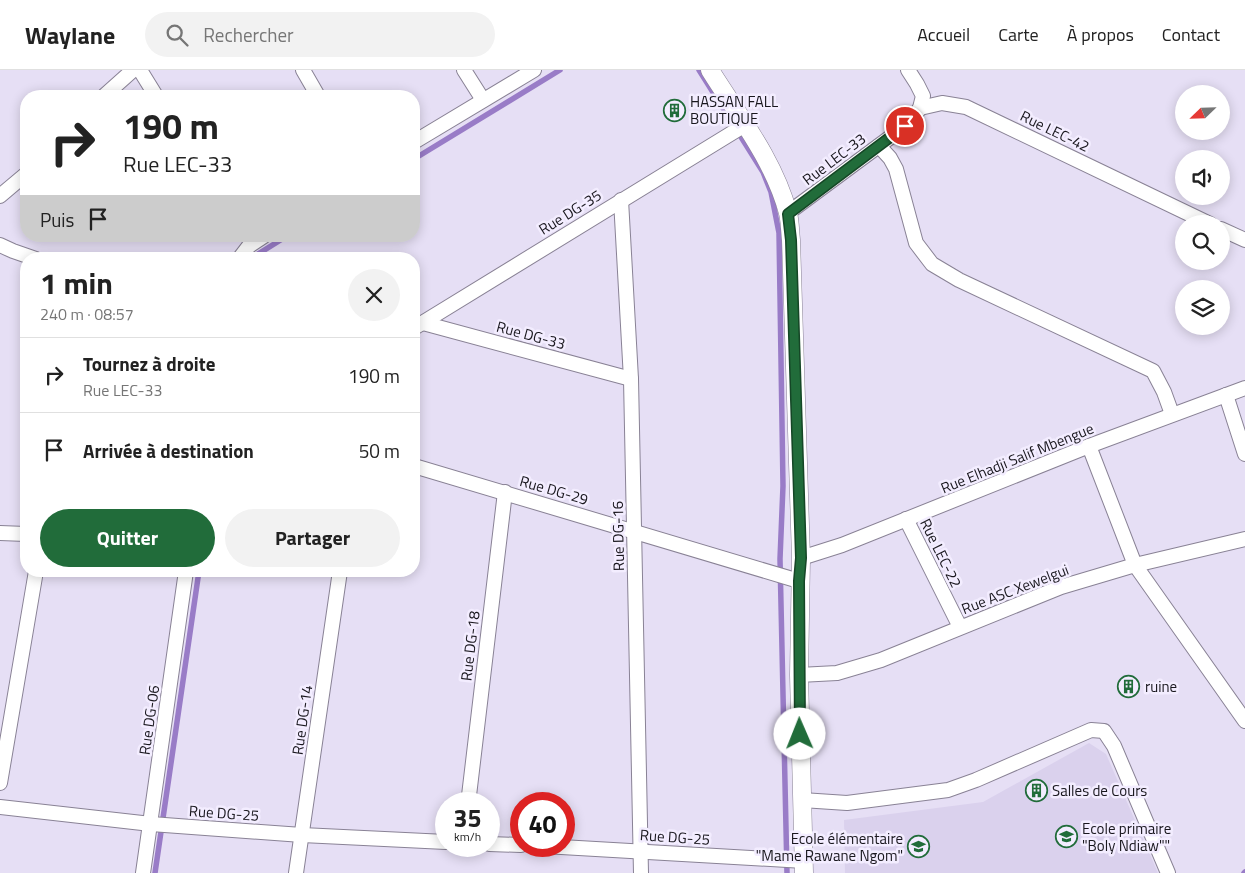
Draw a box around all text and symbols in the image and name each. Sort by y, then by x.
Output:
search box [145,12,495,57]
text: Waylane [25,17,115,53]
text: Rechercher [203,20,294,49]
icon: search [163,21,191,49]
text: Accueil [917,21,970,48]
text: Carte [998,21,1039,48]
text: À propos [1067,21,1134,48]
text: Contact [1162,21,1220,48]
north arrow [1175,85,1230,140]
map controls [1175,85,1230,335]
place label: HASSAN FALL BOUTIQUE [690,90,778,130]
building icon: HASSAN FALL BOUTIQUE [662,98,686,122]
text: 190 m [123,99,219,153]
street label: Rue LEC-42 [1016,104,1094,158]
pin [884,105,926,147]
icon: right [40,110,105,175]
icon: arrive [891,112,919,140]
street label: Rue LEC-33 [797,127,871,191]
text: Rue LEC-33 [123,147,232,181]
button: sound [1175,150,1230,205]
street label: Rue DG-35 [534,184,606,240]
text: Puis [40,205,74,234]
icon: arrive [84,205,112,233]
button: search [1175,215,1230,270]
text: 1 min [40,260,113,306]
button: close [348,269,400,321]
button: layers [1175,280,1230,335]
text: 240 m · 08:57 [40,302,134,326]
street label: Rue DG-33 [494,315,568,355]
text: Tournez à droite [83,349,215,378]
icon: right [40,361,68,389]
text: 190 m [348,361,400,390]
text: Rue LEC-33 [83,378,162,402]
street label: Rue Elhadji Salif Mbengue [937,417,1097,499]
icon: arrive [40,436,68,464]
text: Arrivée à destination [83,436,254,465]
text: 50 m [359,436,400,465]
street label: Rue DG-29 [517,469,591,511]
street label: Rue DG-16 [606,501,630,571]
button: Quitter [40,509,215,567]
button: Partager [225,509,400,567]
street label: Rue LEC-22 [914,514,968,592]
street label: Rue ASC Xewelgui [958,558,1072,620]
street label: Rue DG-18 [454,610,486,682]
building icon: ruine [1117,674,1141,698]
place label: ruine [1145,675,1177,698]
street label: Rue DG-06 [133,684,165,756]
street label: Rue DG-14 [286,684,318,756]
position arrow [773,707,825,759]
building icon: Salles de Cours [1024,778,1048,802]
place label: Salles de Cours [1052,779,1147,802]
speed limit sign: 40 [510,792,575,857]
street label: Rue DG-25 [188,799,260,827]
text: 35 [453,799,482,837]
place label: Ecole primaire "Boly Ndiaw"" [1082,817,1171,857]
street label: Rue DG-25 [639,823,711,851]
school or university icon: Ecole primaire "Boly Ndiaw"" [1054,825,1078,849]
text: km/h [454,827,481,846]
place label: Ecole élémentaire "Mame Rawane Ngom" [756,827,903,867]
school or university icon: Ecole élémentaire "Mame Rawane Ngom" [907,835,931,859]

